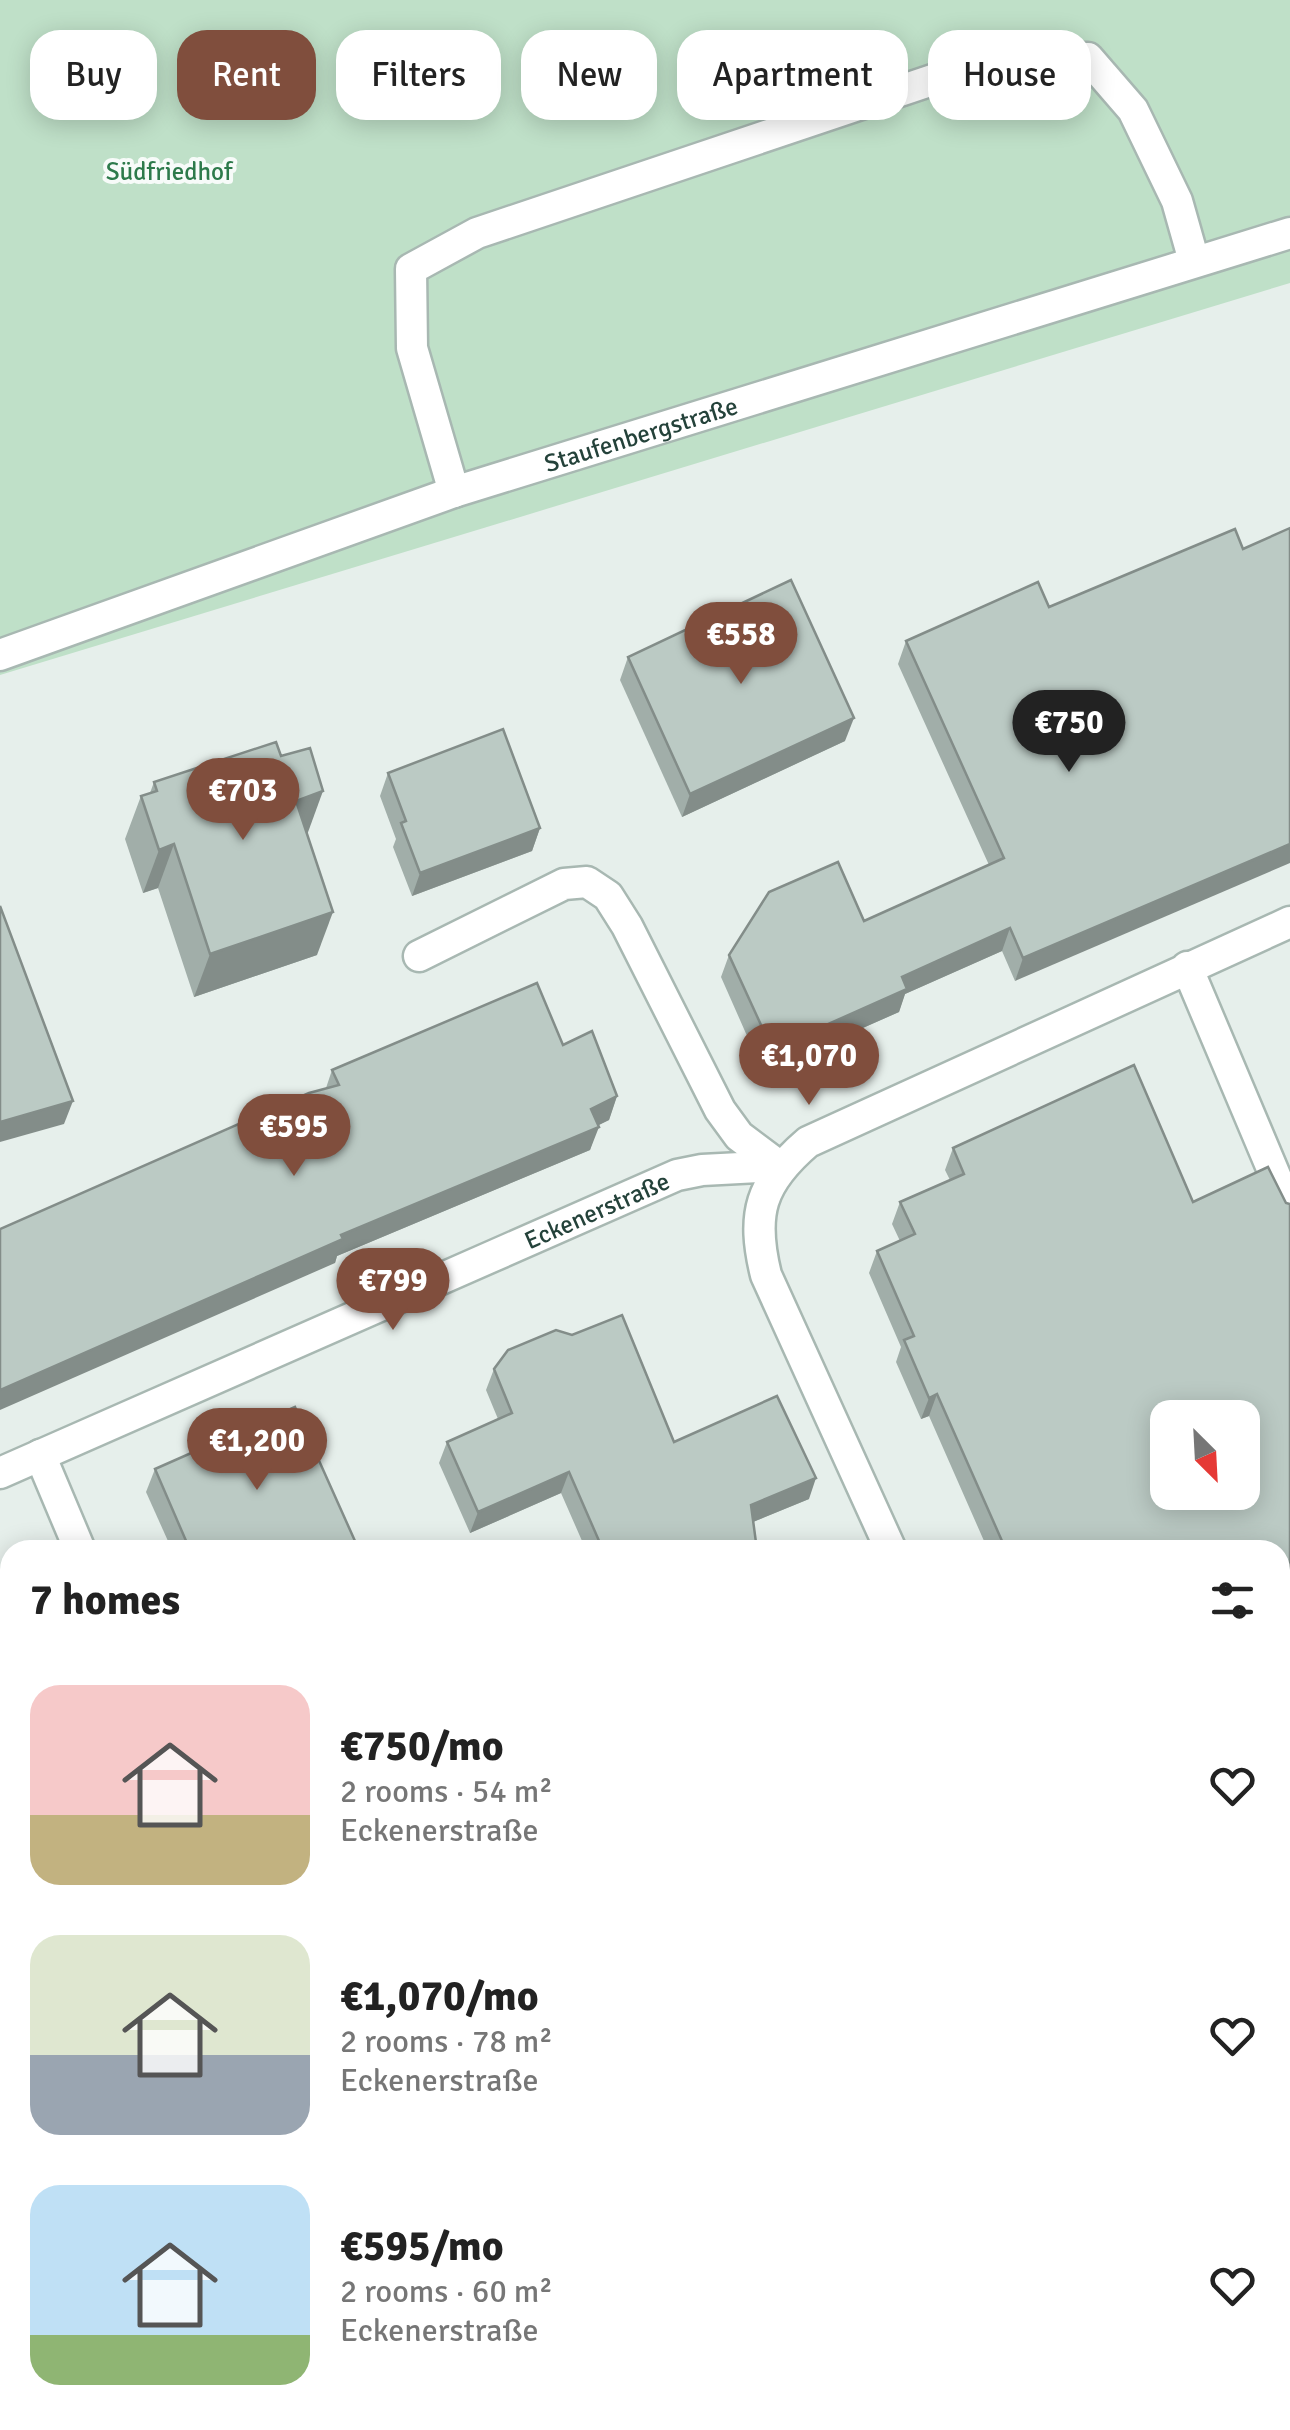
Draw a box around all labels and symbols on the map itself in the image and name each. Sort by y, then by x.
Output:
park label: Südfriedhof [106,156,234,187]
street label: Staufenbergstraße [540,390,741,479]
pin: €558 [682,602,800,687]
pin: €750 [1010,690,1128,775]
pin: €703 [184,758,302,843]
pin: €1,070 [728,1023,890,1108]
pin: €595 [235,1094,353,1179]
street label: Eckenerstraße [519,1165,674,1256]
pin: €799 [334,1248,452,1333]
north arrow [1150,1400,1260,1510]
pin: €1,200 [176,1408,338,1493]

